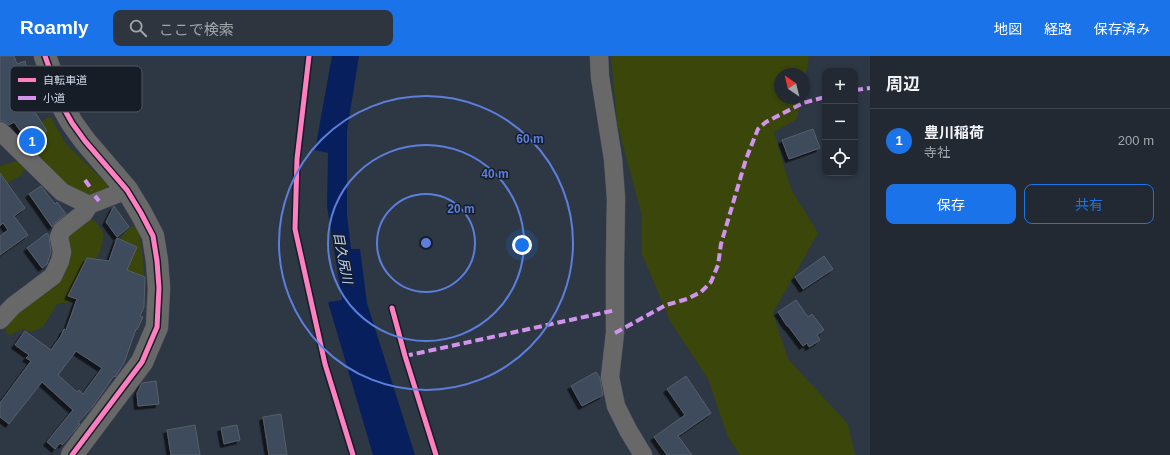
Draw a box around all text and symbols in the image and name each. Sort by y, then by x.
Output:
search box [113,10,393,46]
text: Roamly [20,17,89,38]
icon: search [127,17,149,39]
text: ここで検索 [159,21,234,38]
text: 地図 [994,21,1022,37]
text: 経路 [1044,21,1072,37]
text: 保存済み [1094,21,1150,37]
legend [10,66,142,112]
north arrow [774,68,810,104]
map controls [822,68,858,176]
button: + [822,68,858,104]
text: 自転車道 [43,74,87,86]
text: 周辺 [886,75,920,94]
text: 小道 [43,92,65,104]
button: − [822,104,858,140]
text: 豊川稲荷 [924,124,984,141]
pin: 1 [19,126,45,156]
text: 60 m [516,132,544,146]
text: 1 [895,133,903,148]
text: 200 m [1118,133,1154,148]
button: locate [822,140,858,176]
text: 寺社 [924,145,950,160]
text: 40 m [481,167,509,181]
button: 保存 [886,184,1016,224]
button: 共有 [1024,184,1154,224]
text: 20 m [447,202,475,216]
water label: 目久尻川 [331,231,356,287]
your location [512,235,532,255]
centre of rings [419,236,433,250]

